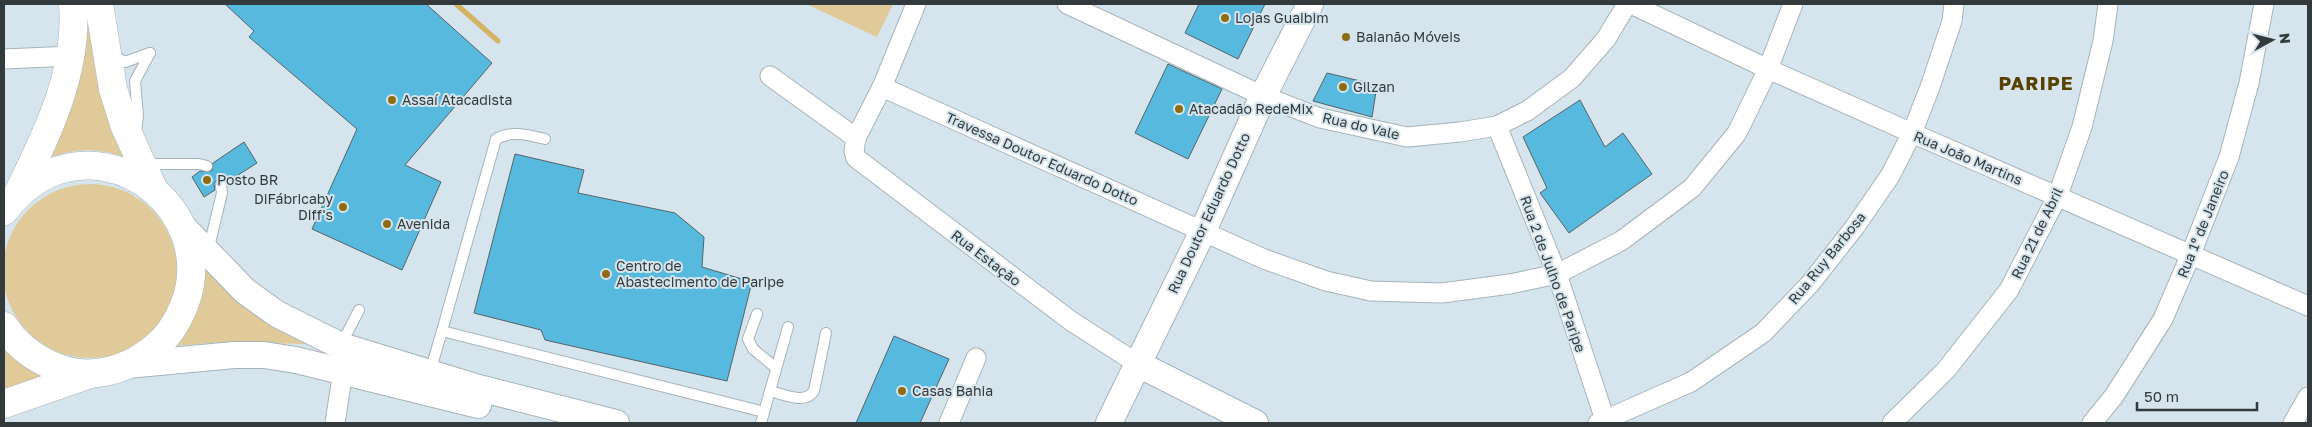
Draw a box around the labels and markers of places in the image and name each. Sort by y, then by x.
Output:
place label: Lojas Guaibim [1235,9,1329,26]
marker: Lojas Guaibim [1219,12,1231,24]
place label: Baianão Móveis [1356,28,1460,45]
marker: Baianão Móveis [1340,31,1352,43]
place label: Gilzan [1353,78,1395,95]
marker: Gilzan [1337,81,1349,93]
place label: Assaí Atacadista [402,91,512,108]
marker: Assaí Atacadista [386,94,398,106]
place label: Atacadão RedeMix [1189,100,1313,117]
marker: Atacadão RedeMix [1173,103,1185,115]
place label: Posto BR [217,171,278,188]
marker: Posto BR [201,174,213,186]
place label: DiFábricaby Diff's [254,190,333,223]
marker: DiFábricaby Diff's [337,201,349,213]
place label: Avenida [397,215,450,232]
marker: Avenida [381,218,393,230]
place label: Centro de Abastecimento de Paripe [616,257,784,290]
marker: Centro de Abastecimento de Paripe [600,268,612,280]
place label: Casas Bahia [912,382,993,399]
marker: Casas Bahia [896,385,908,397]

